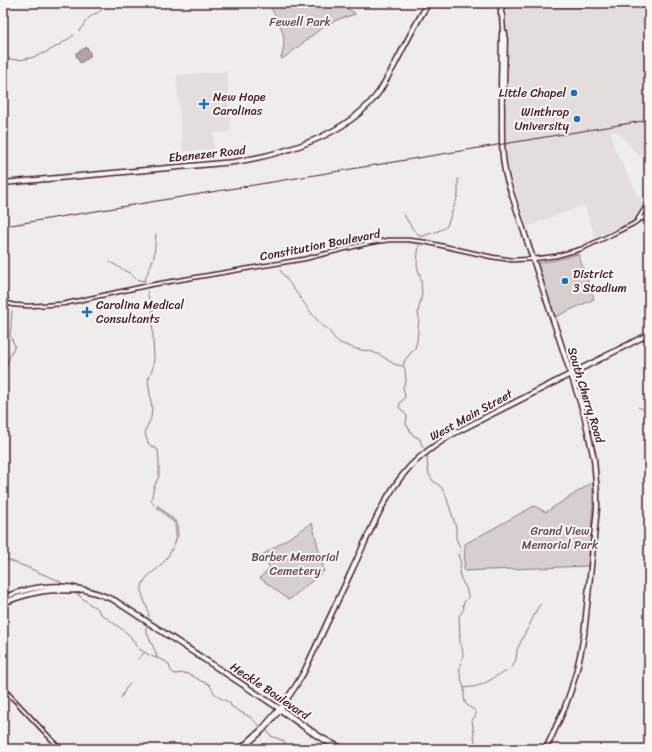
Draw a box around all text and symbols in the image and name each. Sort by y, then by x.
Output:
park label: Fewell Park [269,11,331,33]
place label: Little Chapel [499,82,567,104]
place label: New Hope Carolinas [213,86,266,122]
marker: Little Chapel [569,88,579,98]
marker: New Hope Carolinas [198,98,210,110]
place label: Winthrop University [514,101,570,137]
marker: Winthrop University [572,114,582,124]
street label: Ebenezer Road [167,139,247,169]
street label: Constitution Boulevard [258,222,384,267]
place label: District 3 Stadium [573,263,627,299]
marker: District 3 Stadium [560,276,570,286]
place label: Carolina Medical Consultants [96,294,185,330]
marker: Carolina Medical Consultants [81,306,93,318]
street label: South Cherry Road [561,344,611,447]
street label: West Main Street [425,382,518,447]
park label: Grand View Memorial Park [522,520,599,556]
park label: Barber Memorial Cemetery [251,546,339,582]
street label: Heckle Boulevard [226,656,316,727]

